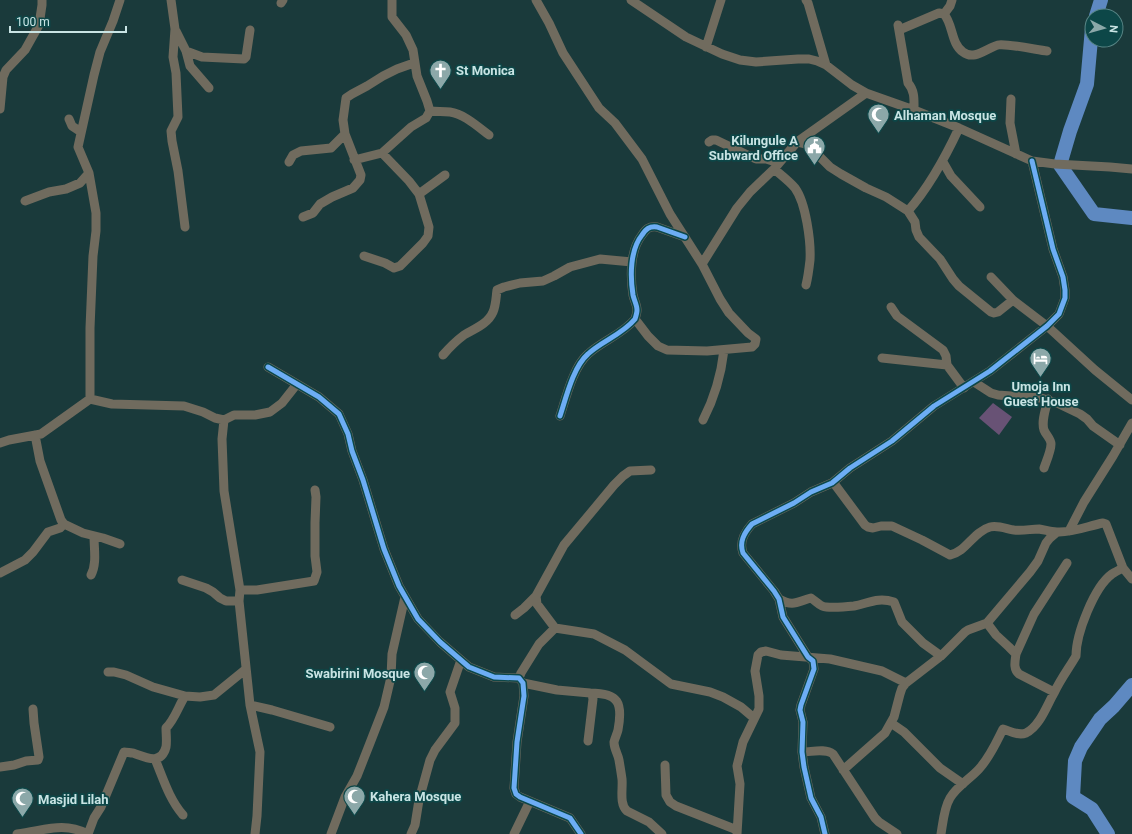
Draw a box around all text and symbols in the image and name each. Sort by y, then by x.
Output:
scale bar [10,8,126,34]
north arrow [1084,8,1124,48]
text: 100 m [16,15,50,29]
text: N [1107,24,1120,34]
church icon: St Monica [428,57,454,90]
place label: St Monica [456,63,515,78]
mosque icon: Alhaman Mosque [865,102,891,135]
place label: Alhaman Mosque [894,108,996,123]
place label: Kilungule A Subward Office [709,133,798,163]
public building icon: Kilungule A Subward Office [801,134,827,167]
hotel icon: Umoja Inn Guest House [1028,345,1054,378]
place label: Umoja Inn Guest House [1004,379,1078,409]
mosque icon: Swabirini Mosque [412,660,438,693]
place label: Swabirini Mosque [306,666,410,681]
mosque icon: Kahera Mosque [341,783,367,816]
mosque icon: Masjid Lilah [10,786,36,819]
place label: Kahera Mosque [370,789,461,804]
place label: Masjid Lilah [38,792,109,807]

